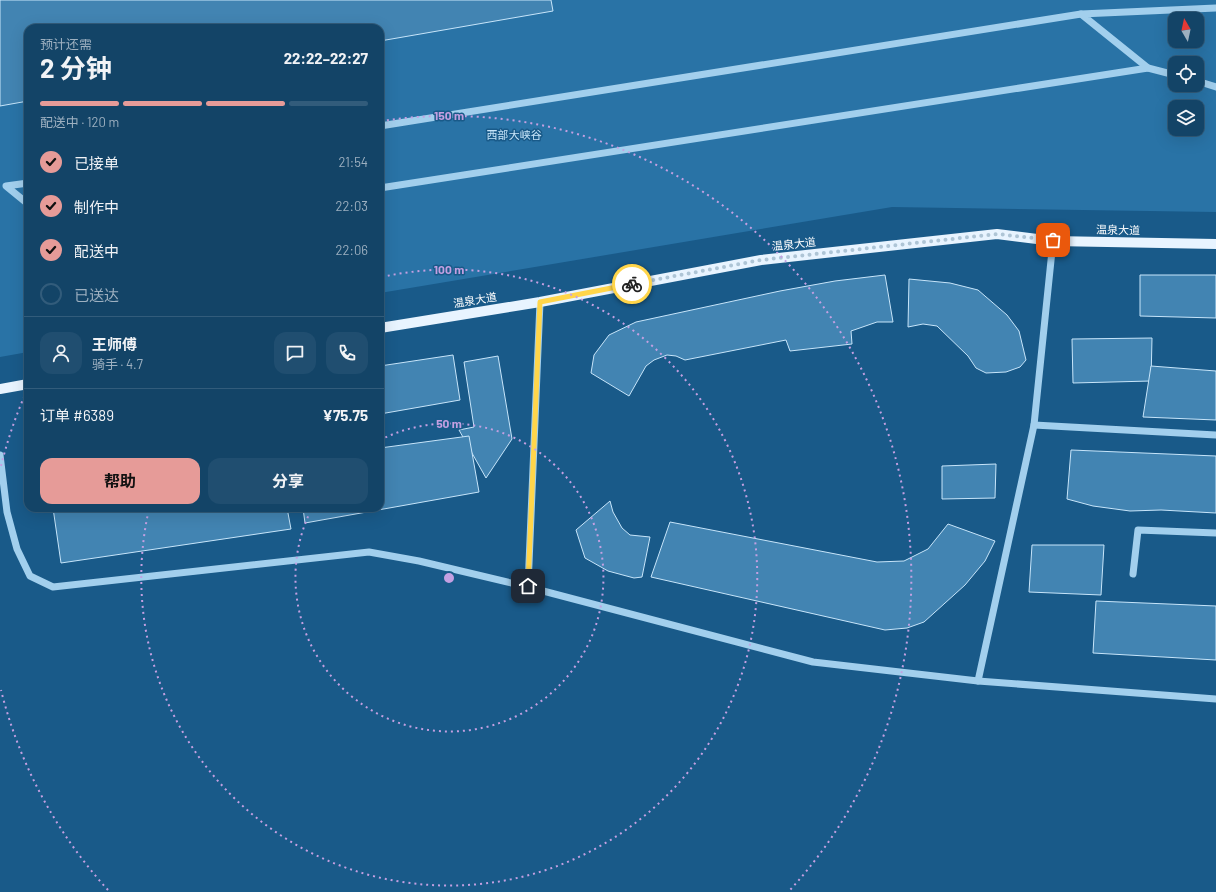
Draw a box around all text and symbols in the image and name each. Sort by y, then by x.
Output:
north arrow [1168,12,1204,48]
map controls [1168,12,1204,136]
text: 预计还需 [40,36,92,52]
text: 22:22–22:27 [284,49,368,67]
text: 2 分钟 [40,52,112,83]
button: locate [1168,56,1204,92]
button: layers [1168,100,1204,136]
text: 150 m [434,108,464,122]
text: 配送中 · 120 m [40,114,119,130]
park label: 西部大峡谷 [487,128,542,141]
icon: check [40,151,62,173]
text: 已接单 [74,154,119,172]
text: 21:54 [338,154,368,170]
icon: check [40,195,62,217]
text: 制作中 [74,198,119,216]
text: 22:03 [336,198,368,214]
pin [1036,223,1070,257]
street label: 温泉大道 [1096,223,1140,236]
icon: bag [1042,229,1064,251]
street label: 温泉大道 [771,235,817,252]
icon: check [40,239,62,261]
text: 配送中 [74,242,119,260]
text: 22:06 [336,242,368,258]
text: 100 m [434,262,464,276]
courier [612,264,652,304]
icon: bike [621,273,643,295]
text: 已送达 [74,286,119,304]
street label: 温泉大道 [452,290,498,309]
button: person [40,332,82,374]
button: chat [274,332,316,374]
button: phone [326,332,368,374]
text: 王师傅 [92,335,137,353]
text: 骑手 · 4.7 [92,356,143,372]
text: 订单 #6389 [40,406,114,424]
text: ¥75.75 [323,406,368,424]
text: 50 m [436,416,462,430]
button: 帮助 [40,458,200,504]
button: 分享 [208,458,368,504]
pin [511,569,545,603]
centre of rings [442,571,456,585]
icon: home [517,575,539,597]

